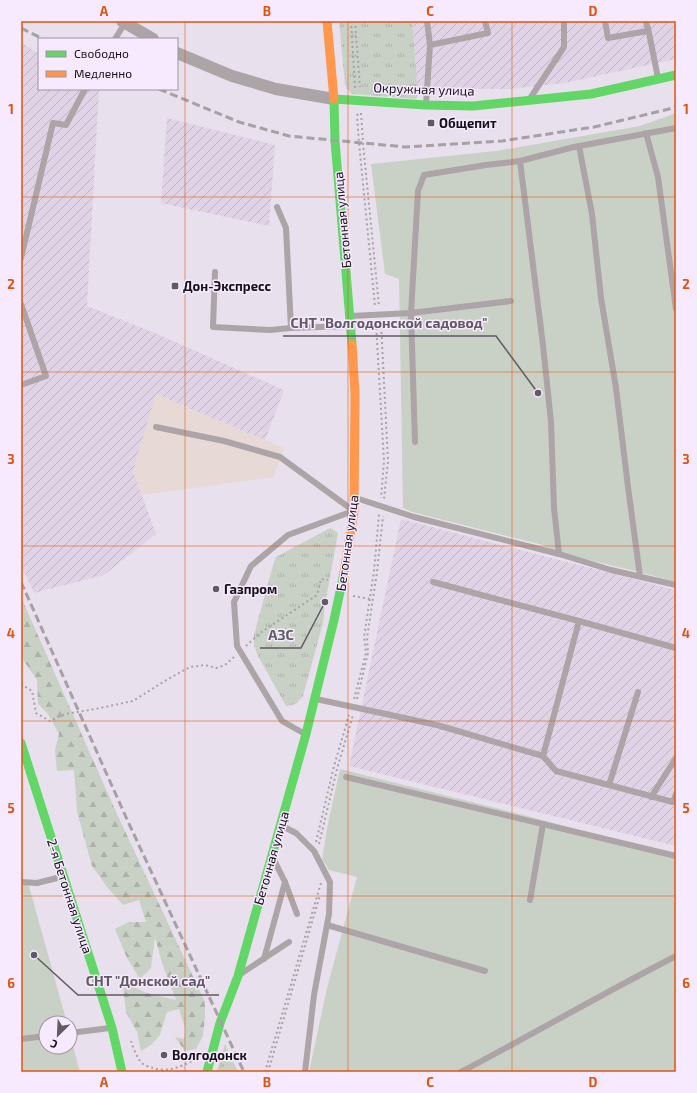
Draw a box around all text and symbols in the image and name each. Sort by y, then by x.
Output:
text: A [100,3,109,19]
text: B [263,3,271,19]
text: C [426,3,434,19]
text: D [589,3,598,19]
legend [38,38,178,90]
text: Свободно [74,46,129,60]
text: Медленно [74,66,132,80]
street label: Окружная улица [373,79,475,99]
text: 1 [8,101,14,117]
text: 1 [683,101,689,117]
place label: Общепит [439,115,497,131]
marker: Общепит [426,118,436,128]
street label: Бетонная улица [330,171,354,269]
text: 2 [7,276,15,292]
text: 2 [682,276,690,292]
place label: Дон-Экспресс [183,278,272,294]
marker: Дон-Экспресс [170,281,180,291]
callout: СНТ "Волгодонской садовод" [283,310,496,336]
text: СНТ "Волгодонской садовод" [290,314,488,331]
text: 3 [7,451,15,467]
text: 3 [682,451,690,467]
street label: Бетонная улица [332,494,362,592]
place label: Газпром [224,581,277,597]
marker: Газпром [211,584,221,594]
callout: АЗС [260,622,301,648]
text: 4 [7,625,15,641]
text: 4 [682,625,690,641]
text: АЗС [268,626,294,643]
text: 5 [7,800,15,816]
text: 5 [682,800,690,816]
street label: Бетонная улица [250,809,292,907]
street label: 2-я Бетонная улица [44,837,96,955]
callout: СНТ "Донской сад" [78,969,219,995]
text: СНТ "Донской сад" [86,972,210,989]
text: 6 [7,975,15,991]
text: 6 [682,975,690,991]
north arrow [38,1015,78,1055]
text: С [48,1037,59,1052]
place label: Волгодонск [172,1047,248,1063]
marker: Волгодонск [159,1050,169,1060]
text: A [100,1074,109,1090]
text: B [263,1074,271,1090]
text: C [426,1074,434,1090]
text: D [589,1074,598,1090]

